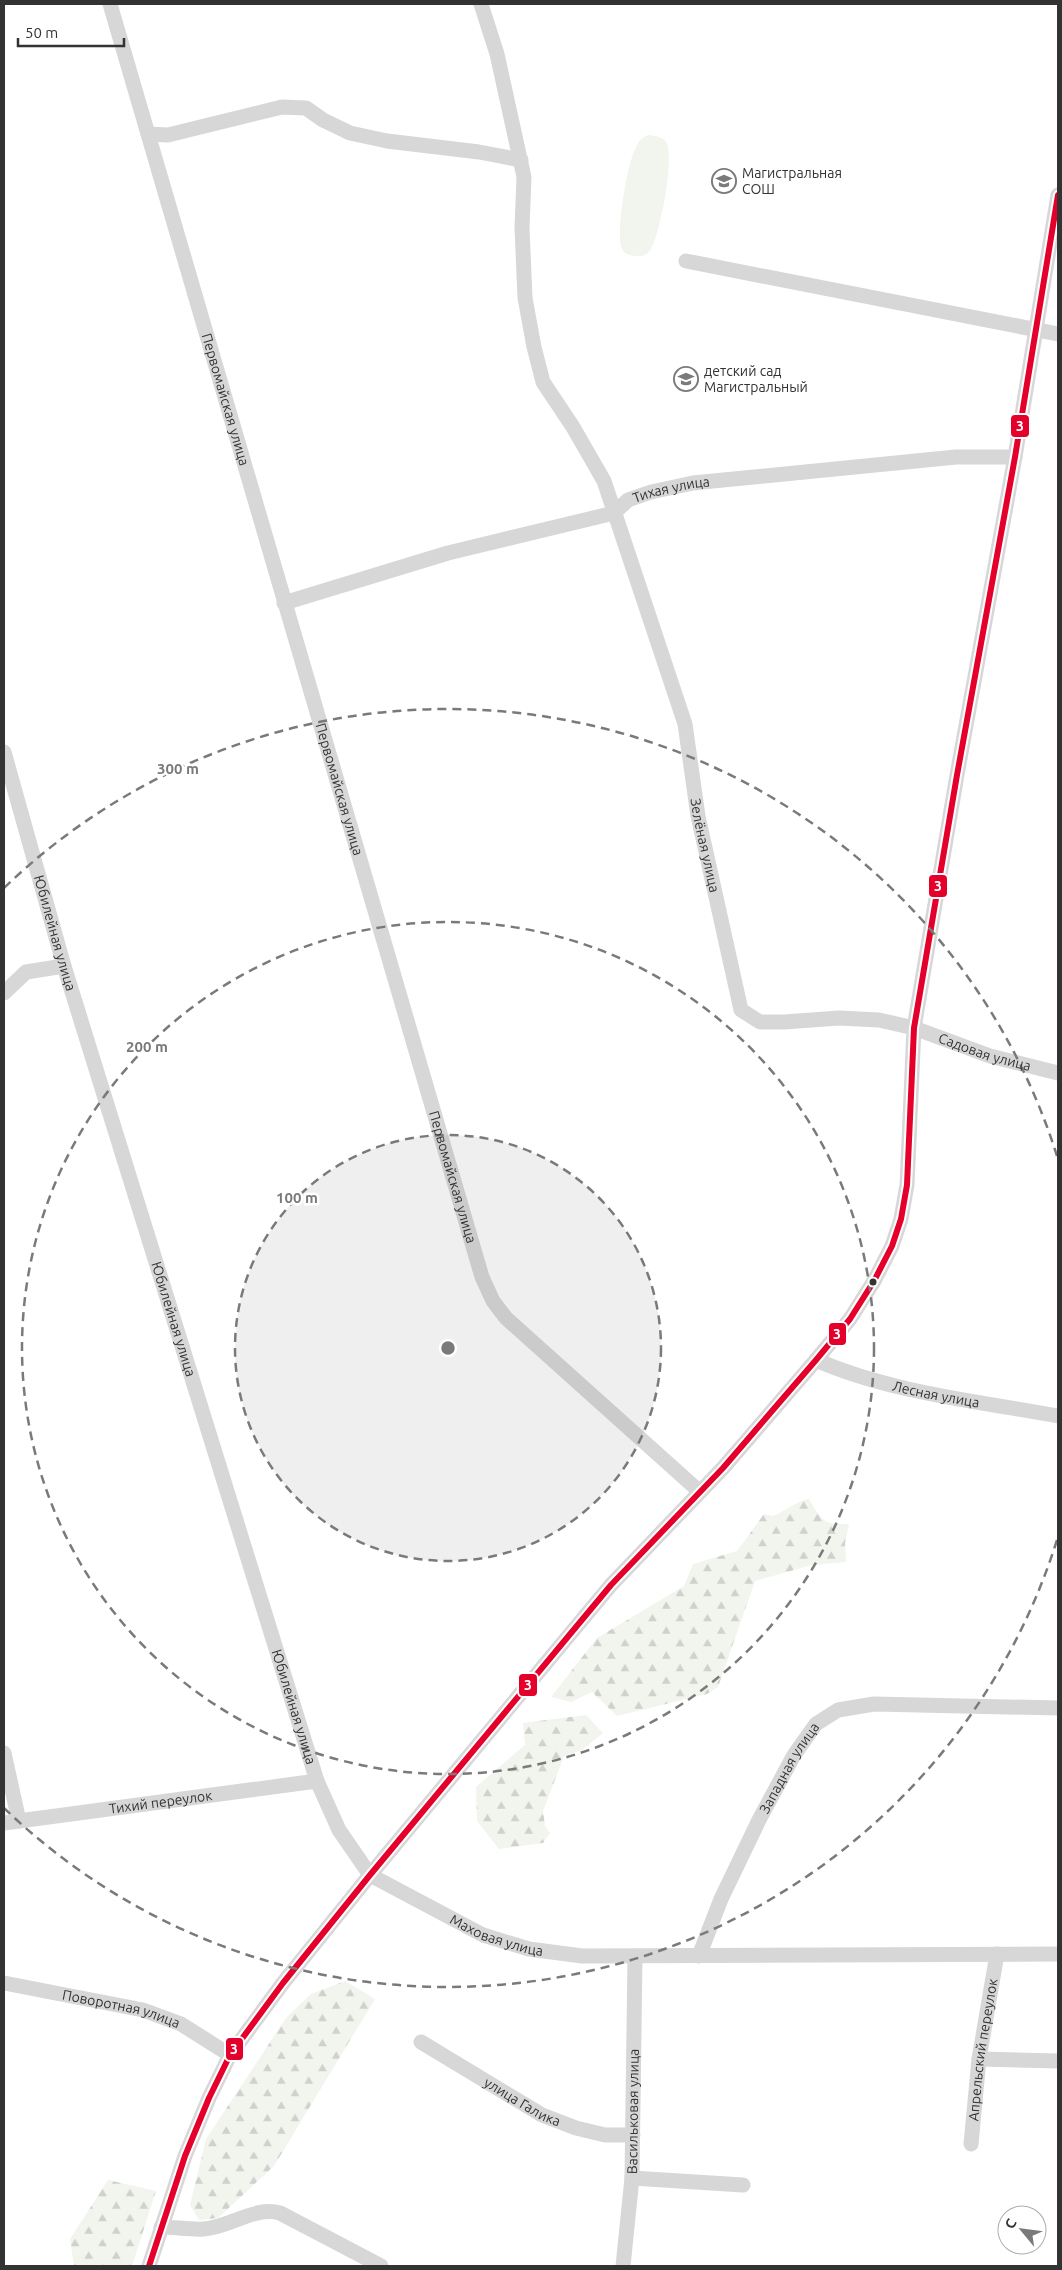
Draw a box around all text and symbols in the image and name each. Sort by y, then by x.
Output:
scale bar [18,15,124,47]
text: 50 m [25,24,58,41]
place label: Магистральная СОШ [742,165,842,197]
school or university icon: Магистральная СОШ [711,168,737,194]
street label: Первомайская улица [199,331,252,468]
place label: детский сад Магистральный [704,363,808,395]
school or university icon: детский сад Магистральный [673,366,699,392]
line badge: 3 [1010,414,1030,438]
text: 3 [1016,418,1024,434]
street label: Тихая улица [630,473,710,506]
street label: Первомайская улица [313,721,366,857]
text: 300 m [157,760,199,777]
street label: Зелёная улица [688,797,723,894]
street label: Юбилейная улица [31,873,79,993]
line badge: 3 [928,874,948,898]
text: 3 [934,878,942,894]
street label: Садовая улица [936,1030,1033,1074]
text: 200 m [126,1038,168,1055]
street label: Первомайская улица [426,1109,480,1245]
text: 100 m [276,1189,318,1206]
street label: Юбилейная улица [148,1260,199,1379]
unlabelled marker [868,1277,878,1287]
line badge: 3 [828,1322,847,1346]
text: 3 [833,1326,841,1342]
centre of rings [439,1339,457,1357]
street label: Лесная улица [891,1378,981,1411]
street label: Юбилейная улица [269,1647,319,1766]
line badge: 3 [518,1673,538,1697]
text: 3 [524,1677,532,1693]
street label: Западная улица [756,1719,822,1816]
street label: Тихий переулок [108,1787,213,1817]
street label: Маховая улица [447,1911,544,1959]
street label: Апрельский переулок [965,1977,1001,2122]
street label: Поворотная улица [61,1986,182,2031]
line badge: 3 [225,2037,244,2061]
text: 3 [230,2041,238,2057]
street label: Васильковая улица [624,2049,642,2174]
street label: улица Галика [481,2074,563,2129]
north arrow [997,2205,1047,2255]
text: С [1001,2216,1020,2231]

